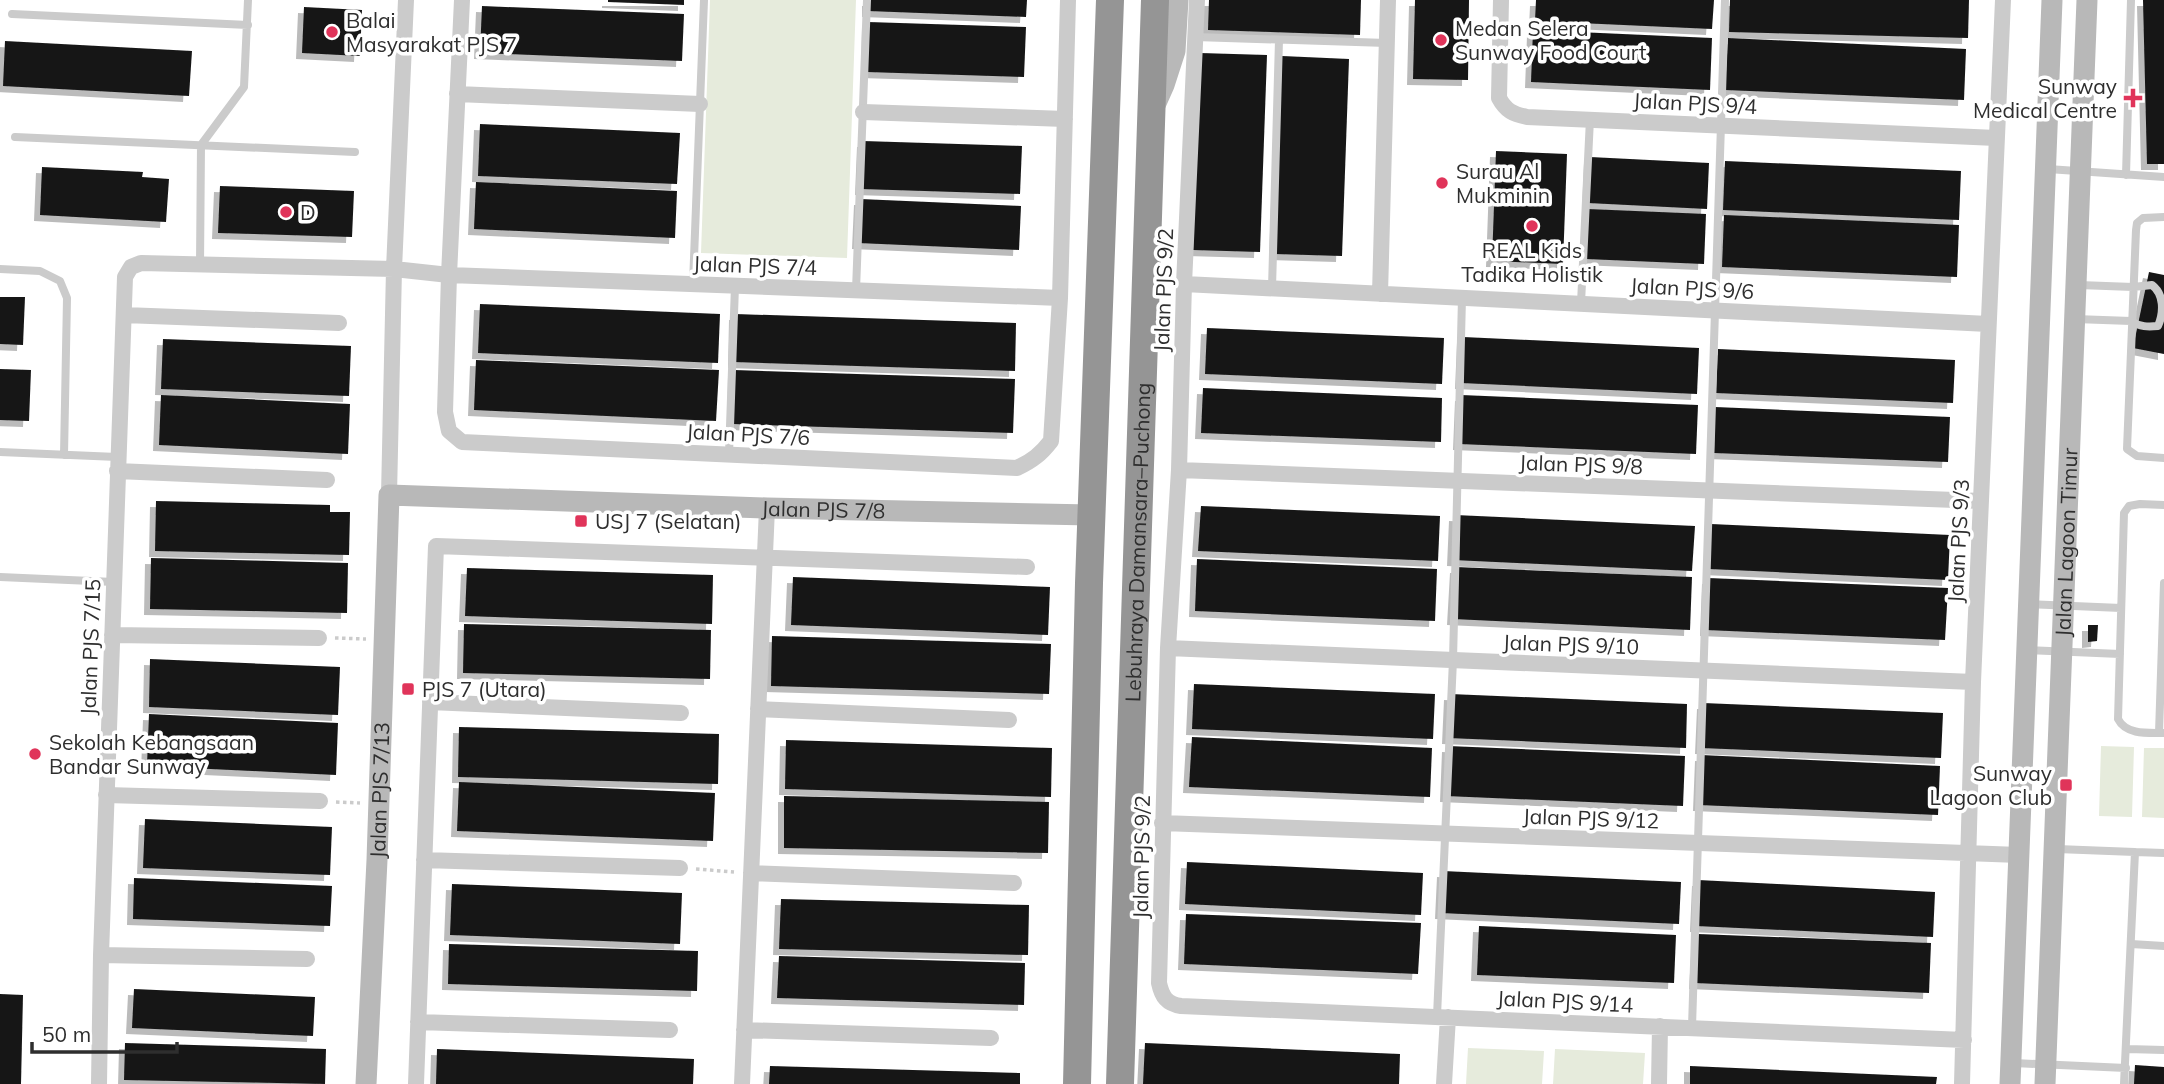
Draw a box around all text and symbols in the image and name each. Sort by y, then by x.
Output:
place label: Balai Masyarakat PJS 7 [346,7,517,57]
place label: Medan Selera Sunway Food Court [1455,15,1646,65]
marker: Balai Masyarakat PJS 7 [324,24,340,40]
marker: Medan Selera Sunway Food Court [1433,32,1449,48]
place label: Sunway Medical Centre [1973,73,2117,123]
street label: Jalan PJS 9/4 [1632,87,1758,119]
marker: Sunway Medical Centre [2123,88,2143,108]
place label: Surau Al Mukminin [1456,158,1550,208]
marker: Surau Al Mukminin [1434,175,1450,191]
place label: D [300,199,316,225]
marker: D [278,204,294,220]
marker: REAL Kids Tadika Holistik [1524,218,1540,234]
street label: Jalan PJS 9/2 [1148,228,1178,352]
place label: REAL Kids Tadika Holistik [1461,237,1603,287]
street label: Jalan PJS 7/4 [693,250,818,280]
street label: Jalan PJS 9/6 [1629,272,1755,304]
street label: Lebuhraya Damansara–Puchong [1119,382,1156,702]
street label: Jalan PJS 7/6 [685,418,811,450]
street label: Jalan Lagoon Timur [2049,447,2083,638]
street label: Jalan PJS 9/8 [1519,449,1643,479]
street label: Jalan PJS 9/3 [1942,478,1974,604]
street label: Jalan PJS 7/8 [761,495,886,524]
place label: USJ 7 (Selatan) [595,508,741,534]
marker: USJ 7 (Selatan) [573,513,589,529]
street label: Jalan PJS 7/15 [75,578,105,716]
street label: Jalan PJS 9/10 [1502,629,1640,659]
place label: PJS 7 (Utara) [422,676,547,702]
marker: PJS 7 (Utara) [400,681,416,697]
street label: Jalan PJS 7/13 [364,722,395,859]
place label: Sekolah Kebangsaan Bandar Sunway [49,729,254,779]
marker: Sekolah Kebangsaan Bandar Sunway [27,746,43,762]
place label: Sunway Lagoon Club [1929,760,2052,810]
marker: Sunway Lagoon Club [2058,777,2074,793]
street label: Jalan PJS 9/2 [1127,795,1155,919]
street label: Jalan PJS 9/12 [1522,803,1660,833]
street label: Jalan PJS 9/14 [1496,984,1634,1018]
scale bar [32,1010,177,1054]
text: 50 m [42,1021,91,1047]

